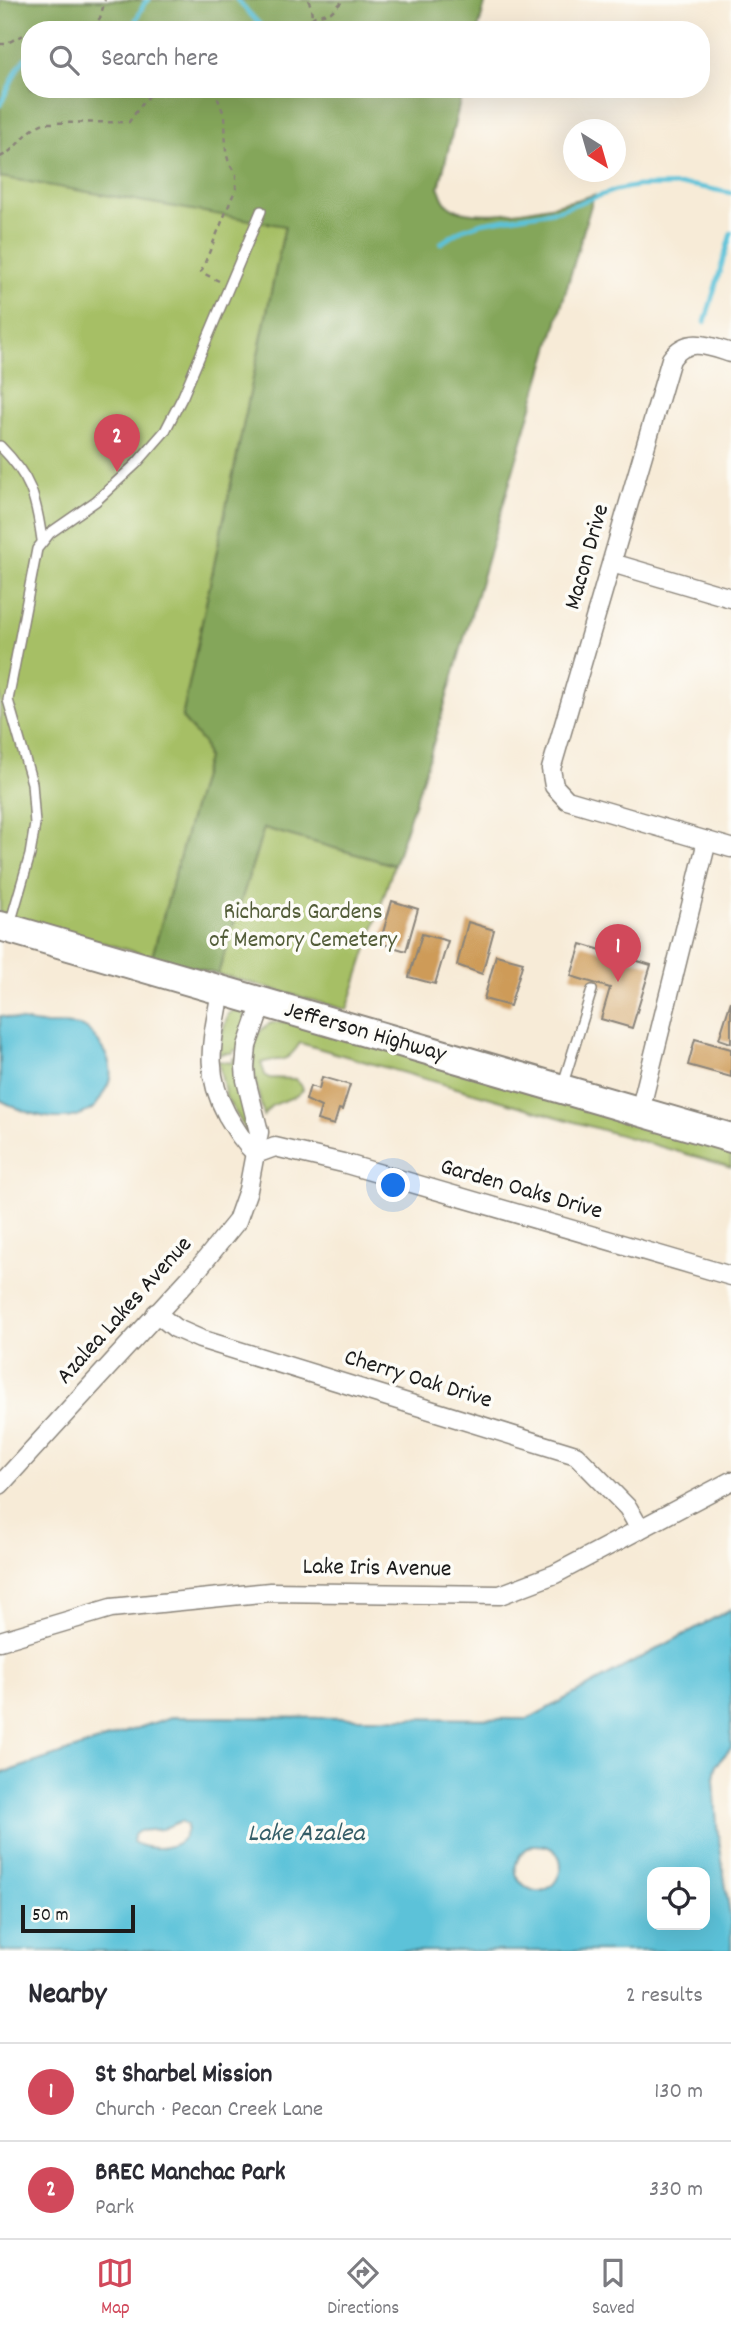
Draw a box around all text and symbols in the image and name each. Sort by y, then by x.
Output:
search box [21,21,710,98]
icon: search [45,41,83,79]
text: Search here [101,41,219,78]
north arrow [563,119,626,182]
pin: 2 [94,414,140,472]
street label: Macon Drive [557,500,619,614]
park label: Richards Gardens of Memory Cemetery [209,896,398,958]
pin: 1 [595,924,641,982]
street label: Jefferson Highway [280,994,451,1073]
street label: Garden Oaks Drive [436,1151,606,1229]
your location [376,1168,410,1202]
street label: Azalea Lakes Avenue [49,1229,201,1393]
street label: Cherry Oak Drive [340,1341,496,1419]
street label: Lake Iris Avenue [302,1551,452,1587]
water label: Lake Azalea [248,1816,366,1853]
map controls [647,1867,710,1930]
button: locate [647,1867,710,1930]
scale bar [21,1902,135,1934]
text: 50 m [32,1903,69,1930]
text: Nearby [28,1975,106,2018]
text: 2 results [626,1980,703,2013]
text: St Sharbel Mission [95,2057,272,2094]
text: 1 [48,2076,54,2109]
text: 130 m [654,2076,703,2109]
text: Church · Pecan Creek Lane [95,2094,323,2127]
text: BREC Manchac Park [95,2155,285,2192]
text: 2 [46,2174,56,2207]
text: 330 m [649,2174,703,2207]
text: Park [95,2192,134,2225]
tab: Map [96,2254,134,2323]
tab: Directions [327,2254,399,2323]
tab: Saved [592,2254,635,2323]

